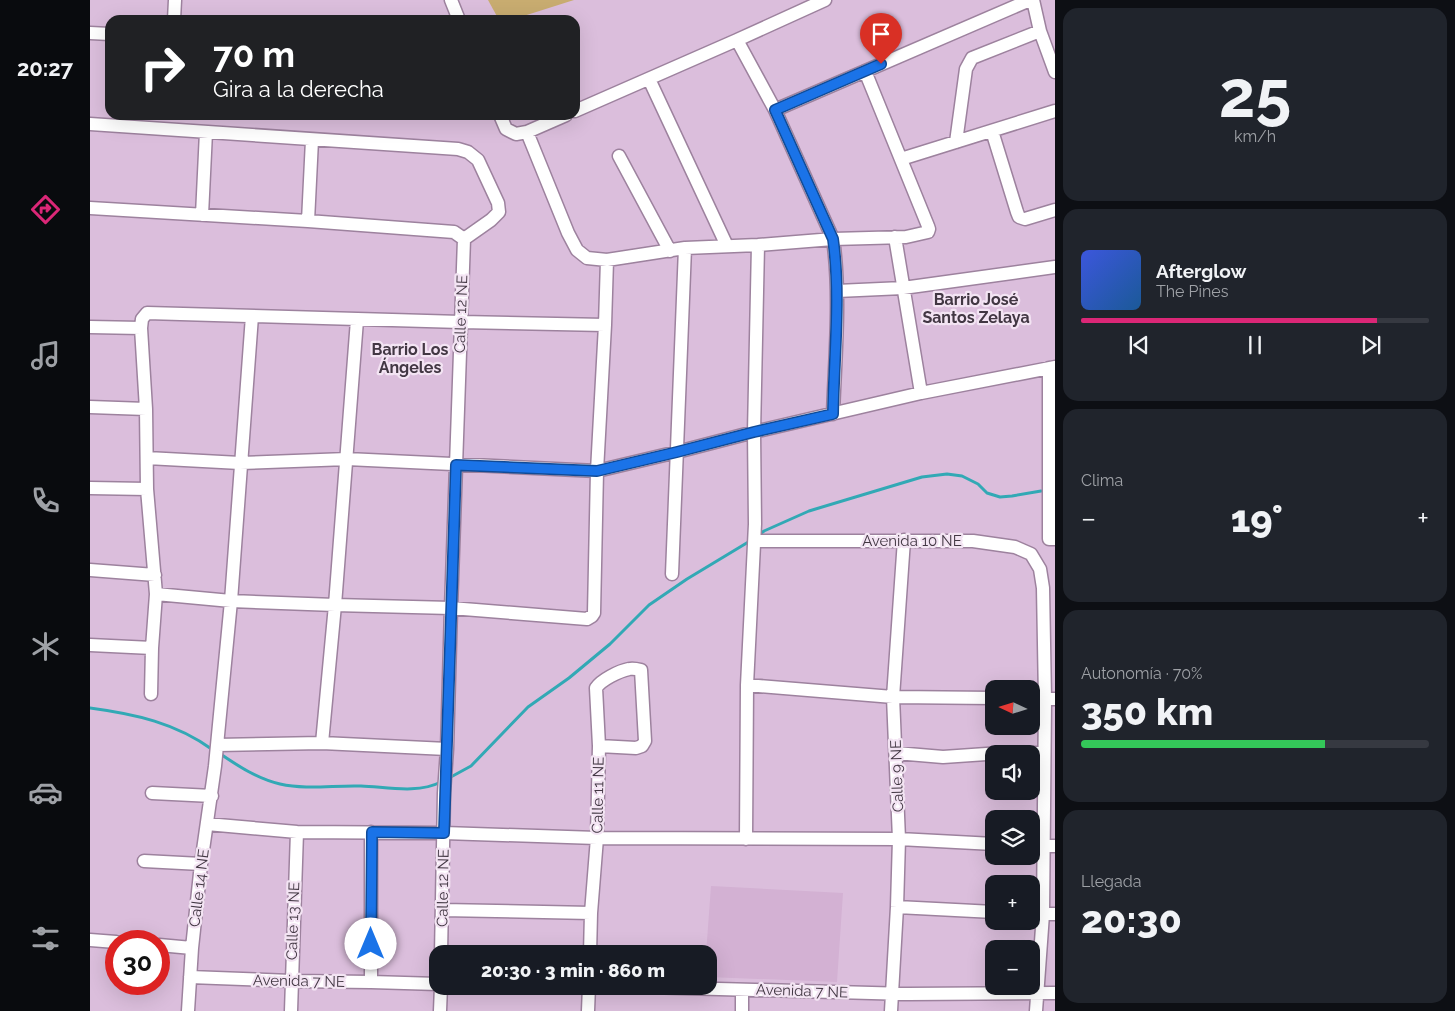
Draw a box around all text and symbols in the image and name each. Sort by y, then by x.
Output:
pin [860,13,902,64]
icon: arrive [867,20,895,48]
text: 70 m [213,34,295,75]
icon: right [130,35,195,100]
text: 20:27 [17,55,73,81]
text: 25 [1219,56,1291,132]
text: Gira a la derecha [213,76,384,102]
text: km/h [1234,127,1276,146]
icon: directions [28,192,63,227]
text: Afterglow [1156,260,1246,282]
street label: Calle 12 NE [451,275,471,353]
text: The Pines [1156,282,1228,301]
district label: Barrio José Santos Zelaya [922,290,1030,327]
icon: previous [1125,331,1153,359]
icon: pause [1241,331,1269,359]
icon: next [1357,331,1385,359]
icon: music [28,338,63,373]
district label: Barrio Los Ángeles [372,340,449,377]
text: Clima [1081,471,1123,490]
icon: phone [28,483,63,518]
text: 19° [1231,496,1283,541]
text: − [1081,502,1096,535]
text: + [1417,502,1429,535]
street label: Avenida 10 NE [862,532,962,550]
icon: climate [28,629,63,664]
text: Autonomía · 70% [1081,664,1203,683]
north arrow [985,680,1040,735]
map controls [985,680,1040,995]
text: 350 km [1081,689,1213,734]
street label: Calle 9 NE [887,739,907,813]
button: sound [985,745,1040,800]
street label: Calle 11 NE [588,757,608,833]
icon: car [28,775,63,810]
button: layers [985,810,1040,865]
street label: Calle 14 NE [185,848,213,928]
street label: Calle 12 NE [433,849,453,927]
text: Llegada [1081,872,1141,891]
button: + [985,875,1040,930]
street label: Calle 13 NE [283,882,303,960]
text: 20:30 [1081,897,1182,942]
position arrow [344,917,396,969]
icon: filters [28,921,63,956]
speed limit sign: 30 [105,930,170,995]
button: − [985,940,1040,995]
text: 20:30 · 3 min · 860 m [481,959,665,981]
street label: Avenida 7 NE [253,971,345,991]
street label: Avenida 7 NE [756,980,848,1002]

